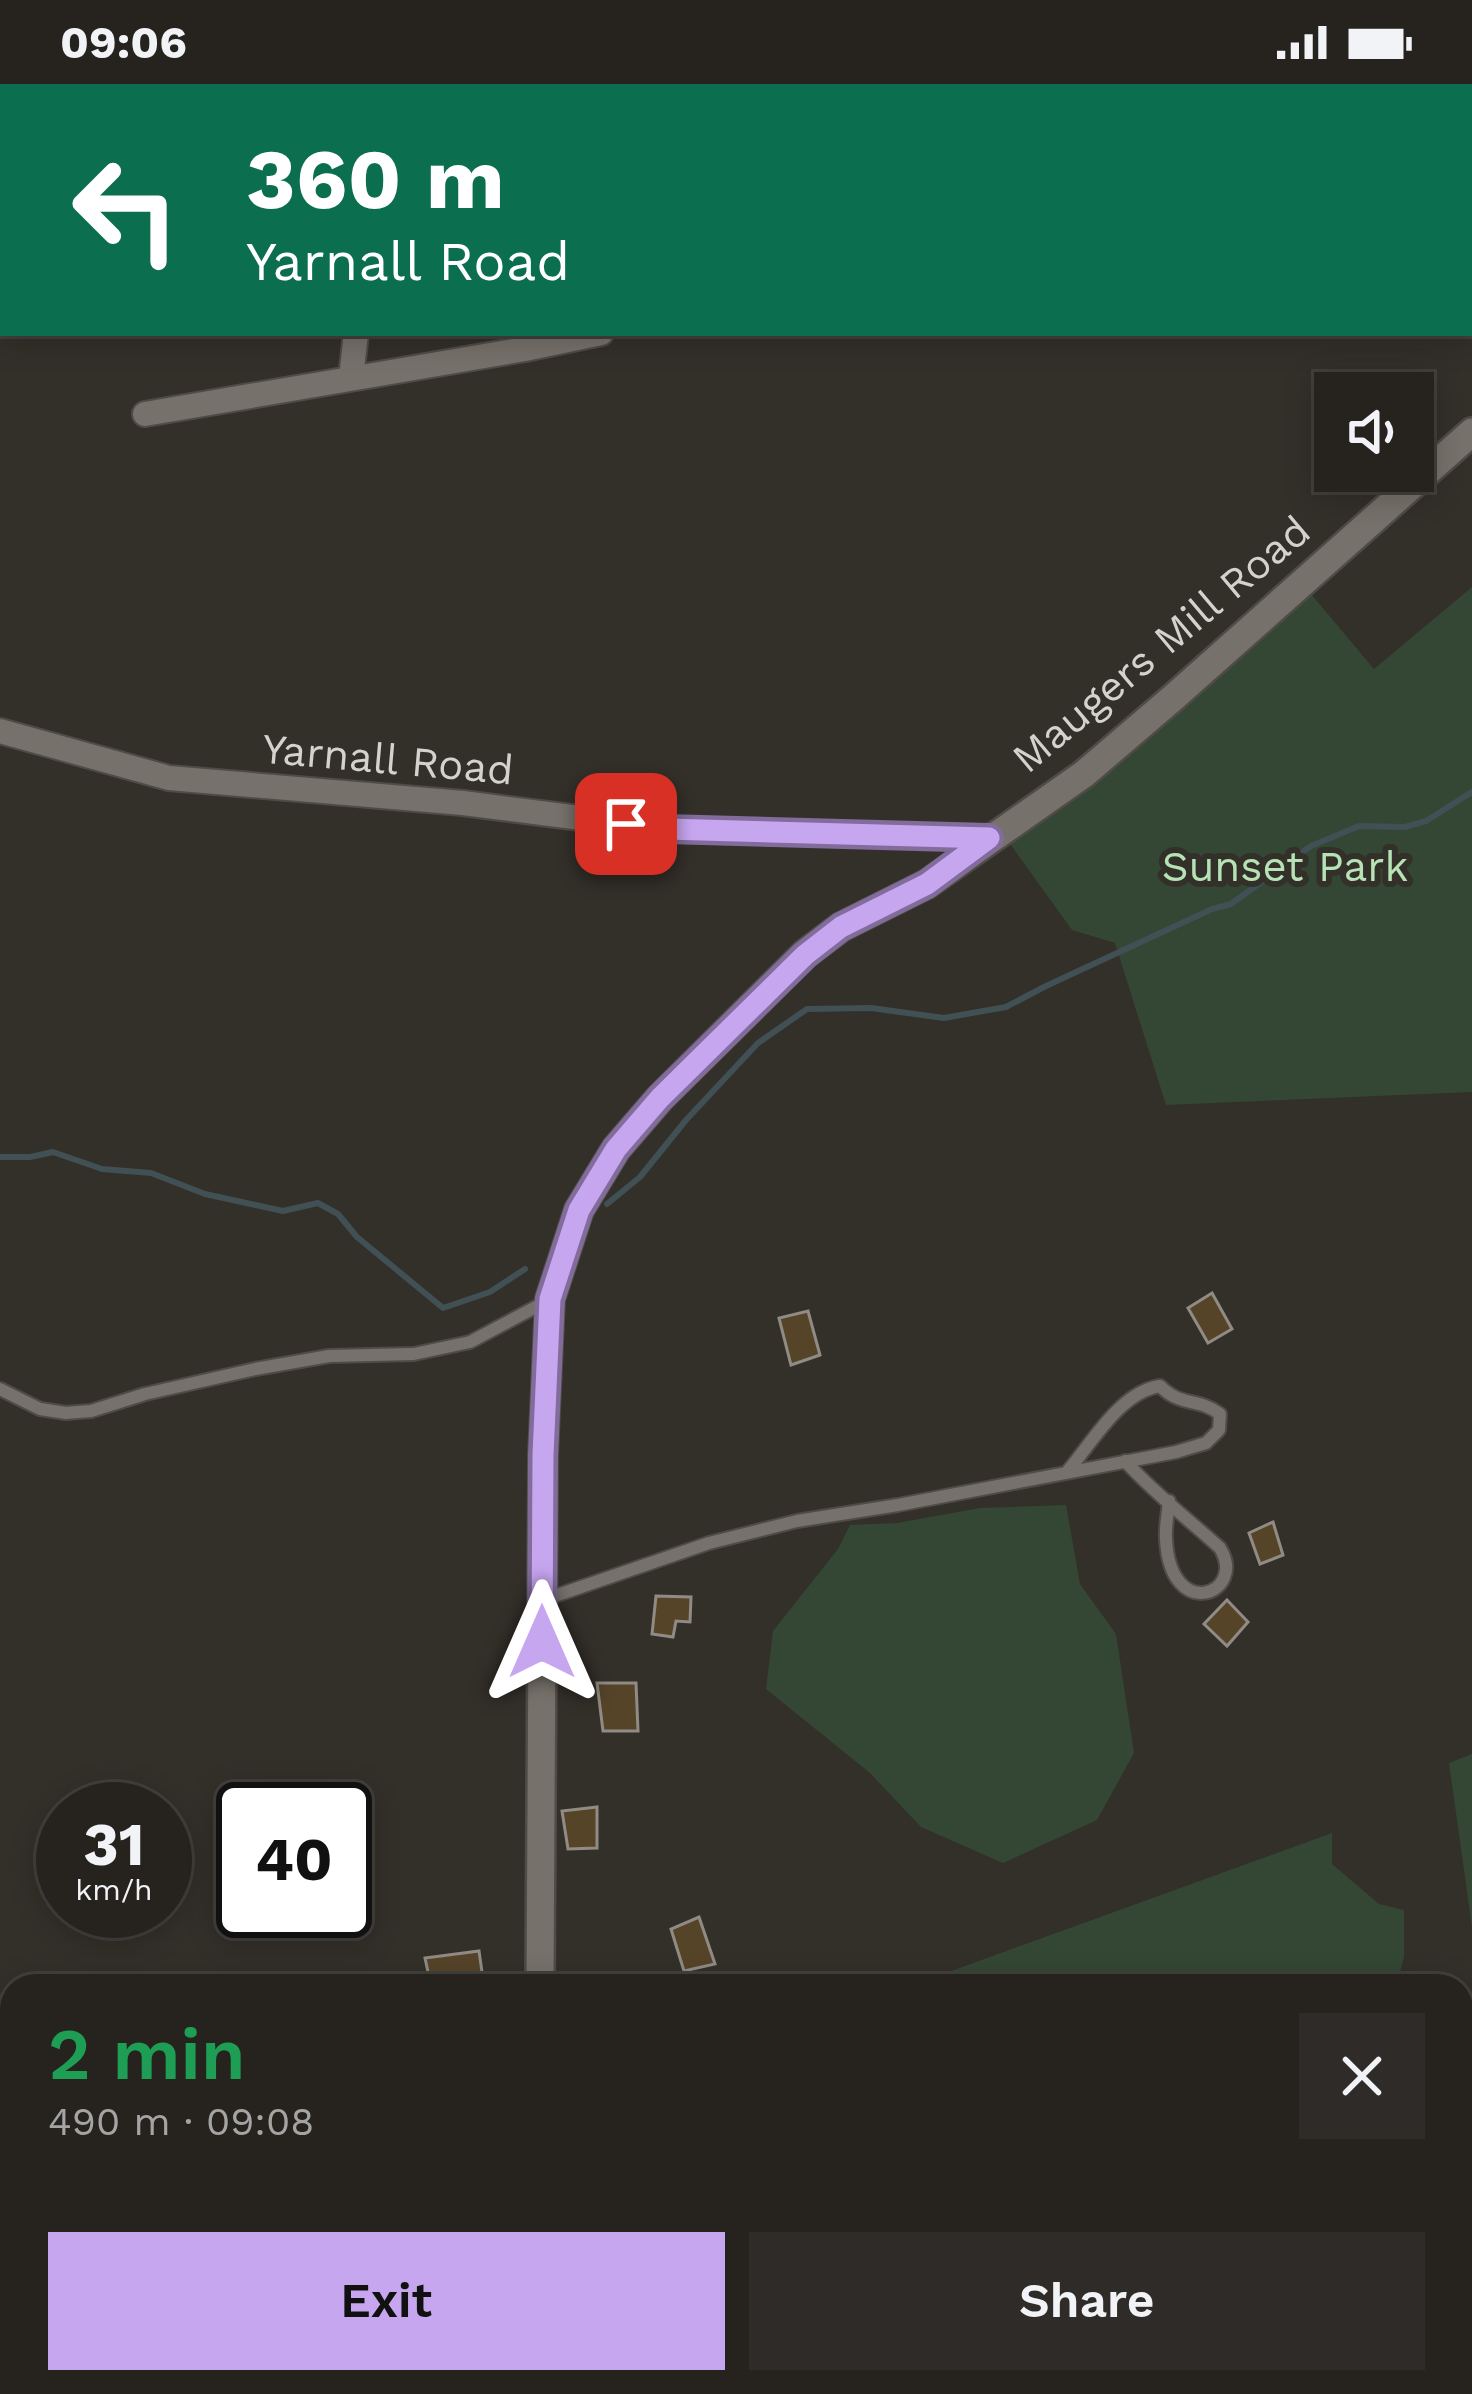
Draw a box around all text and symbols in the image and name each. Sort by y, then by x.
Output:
text: 09:06 [60,16,187,69]
text: 360 m [246,130,505,228]
icon: left [48,132,204,288]
text: Yarnall Road [246,230,570,293]
map controls [1314,372,1434,492]
button: sound [1314,372,1434,492]
street label: Maugers Mill Road [1002,505,1320,783]
street label: Yarnall Road [260,724,516,794]
pin [575,773,677,875]
icon: arrive [593,791,659,857]
park label: Sunset Park [1162,842,1408,891]
position arrow [479,1579,605,1705]
speed limit sign: 40 [216,1782,372,1938]
text: 31 [83,1809,145,1880]
text: km/h [75,1872,153,1907]
text: 2 min [48,2012,246,2096]
button: close [1299,2013,1425,2139]
text: 490 m · 09:08 [48,2099,314,2144]
button: Exit [48,2232,725,2370]
button: Share [749,2232,1425,2370]

